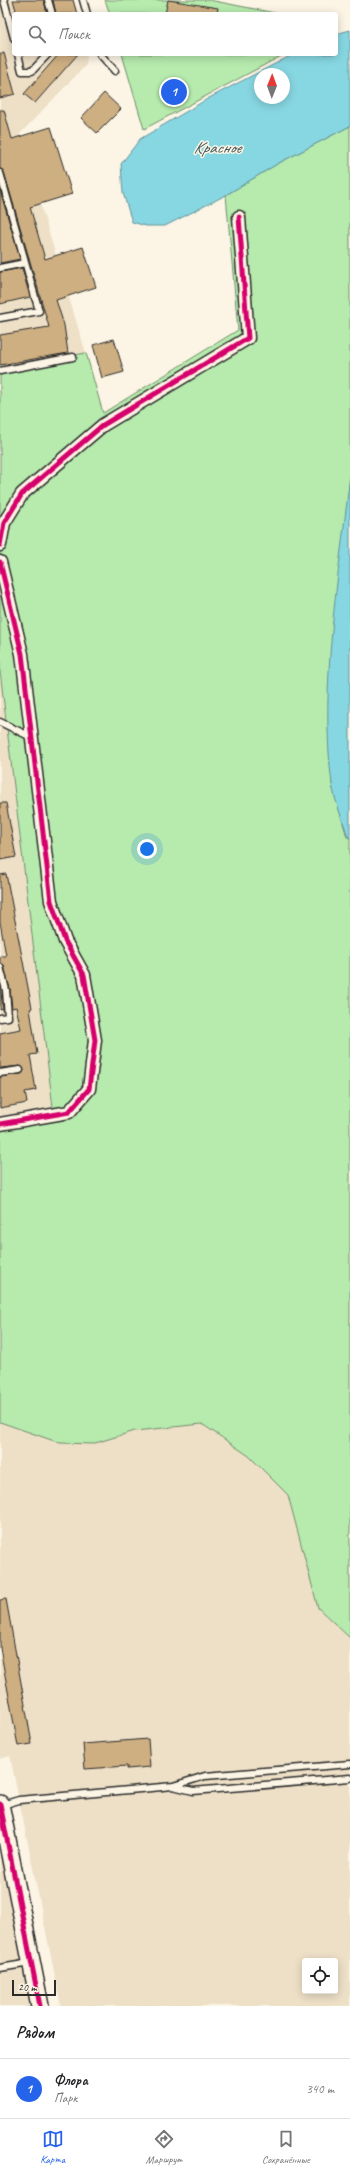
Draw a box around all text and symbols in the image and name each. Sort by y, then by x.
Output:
search box [12,12,338,56]
icon: search [26,23,48,45]
text: Поиск [58,25,90,44]
north arrow [254,68,290,104]
pin: 1 [161,77,187,107]
water label: Красное [193,137,243,158]
your location [137,839,157,859]
map controls [302,1958,338,1994]
button: locate [302,1958,338,1994]
scale bar [12,1978,56,1997]
text: 20 m [18,1980,37,1994]
text: Рядом [16,2022,54,2043]
text: Флора [54,2071,88,2090]
text: 1 [26,2081,32,2097]
text: 340 m [306,2081,334,2097]
text: Парк [54,2090,77,2106]
tab: Карта [40,2128,65,2166]
tab: Маршрут [146,2128,182,2166]
tab: Сохранённые [262,2128,310,2166]

